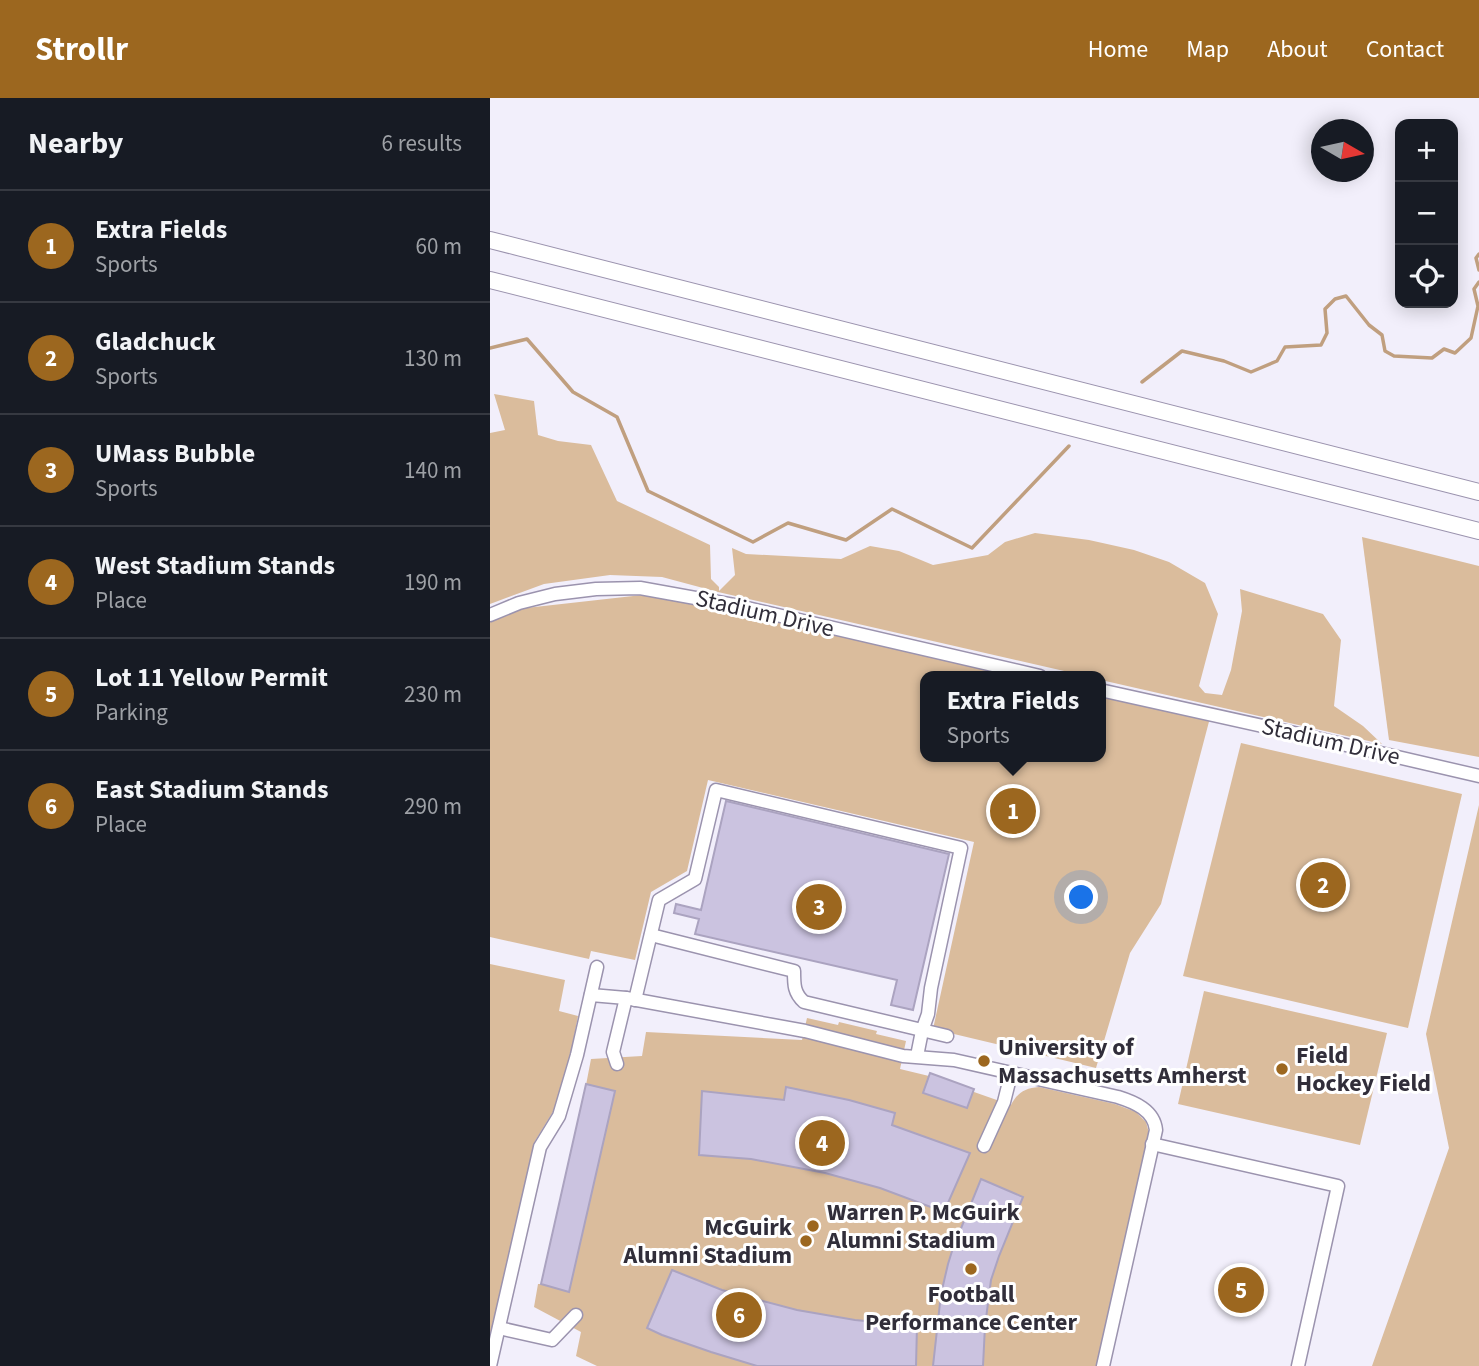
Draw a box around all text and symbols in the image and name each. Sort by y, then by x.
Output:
text: Strollr [35,26,128,73]
text: Home [1088,32,1148,67]
text: Map [1186,32,1229,67]
text: About [1267,32,1328,67]
text: Contact [1366,32,1444,67]
north arrow [1311,119,1374,182]
map controls [1395,119,1458,308]
button: + [1395,119,1458,182]
text: Nearby [28,122,123,165]
text: 6 results [382,127,462,160]
button: − [1395,182,1458,245]
text: Extra Fields [95,211,227,248]
text: 1 [45,230,57,263]
text: 60 m [415,230,462,263]
button: locate [1395,245,1458,308]
text: Sports [95,248,158,281]
text: Gladchuck [95,323,216,360]
text: 2 [45,342,57,375]
text: 130 m [404,342,462,375]
text: Sports [95,360,158,393]
text: UMass Bubble [95,435,255,472]
text: 3 [45,454,57,487]
text: 140 m [404,454,462,487]
text: Sports [95,472,158,505]
text: West Stadium Stands [95,547,335,584]
text: 4 [45,566,57,599]
text: 190 m [404,566,462,599]
street label: Stadium Drive [692,581,837,646]
text: Place [95,584,147,617]
text: Lot 11 Yellow Permit [95,659,328,696]
popup [920,671,1106,762]
text: 5 [45,678,57,711]
text: 230 m [404,678,462,711]
text: Extra Fields [947,682,1079,719]
text: Parking [95,696,168,729]
street label: Stadium Drive [1258,709,1403,774]
text: Sports [947,719,1010,752]
text: East Stadium Stands [95,771,328,808]
pin: 1 [990,785,1036,837]
text: 6 [45,790,57,823]
text: 290 m [404,790,462,823]
text: Place [95,808,147,841]
pin: 2 [1300,859,1346,911]
your location [1064,880,1098,914]
pin: 3 [796,881,842,933]
place label: University of Massachusetts Amherst [998,1030,1247,1093]
place label: Field Hockey Field [1296,1038,1431,1101]
marker: University of Massachusetts Amherst [976,1053,992,1069]
marker: Field Hockey Field [1274,1061,1290,1077]
pin: 4 [799,1117,845,1169]
place label: Warren P. McGuirk Alumni Stadium [826,1195,1020,1258]
place label: McGuirk Alumni Stadium [622,1210,793,1273]
marker: Warren P. McGuirk Alumni Stadium [805,1218,821,1234]
marker: McGuirk Alumni Stadium [798,1233,814,1249]
marker: Football Performance Center [963,1261,979,1277]
pin: 5 [1218,1264,1264,1316]
place label: Football Performance Center [865,1277,1078,1340]
pin: 6 [716,1289,762,1341]

